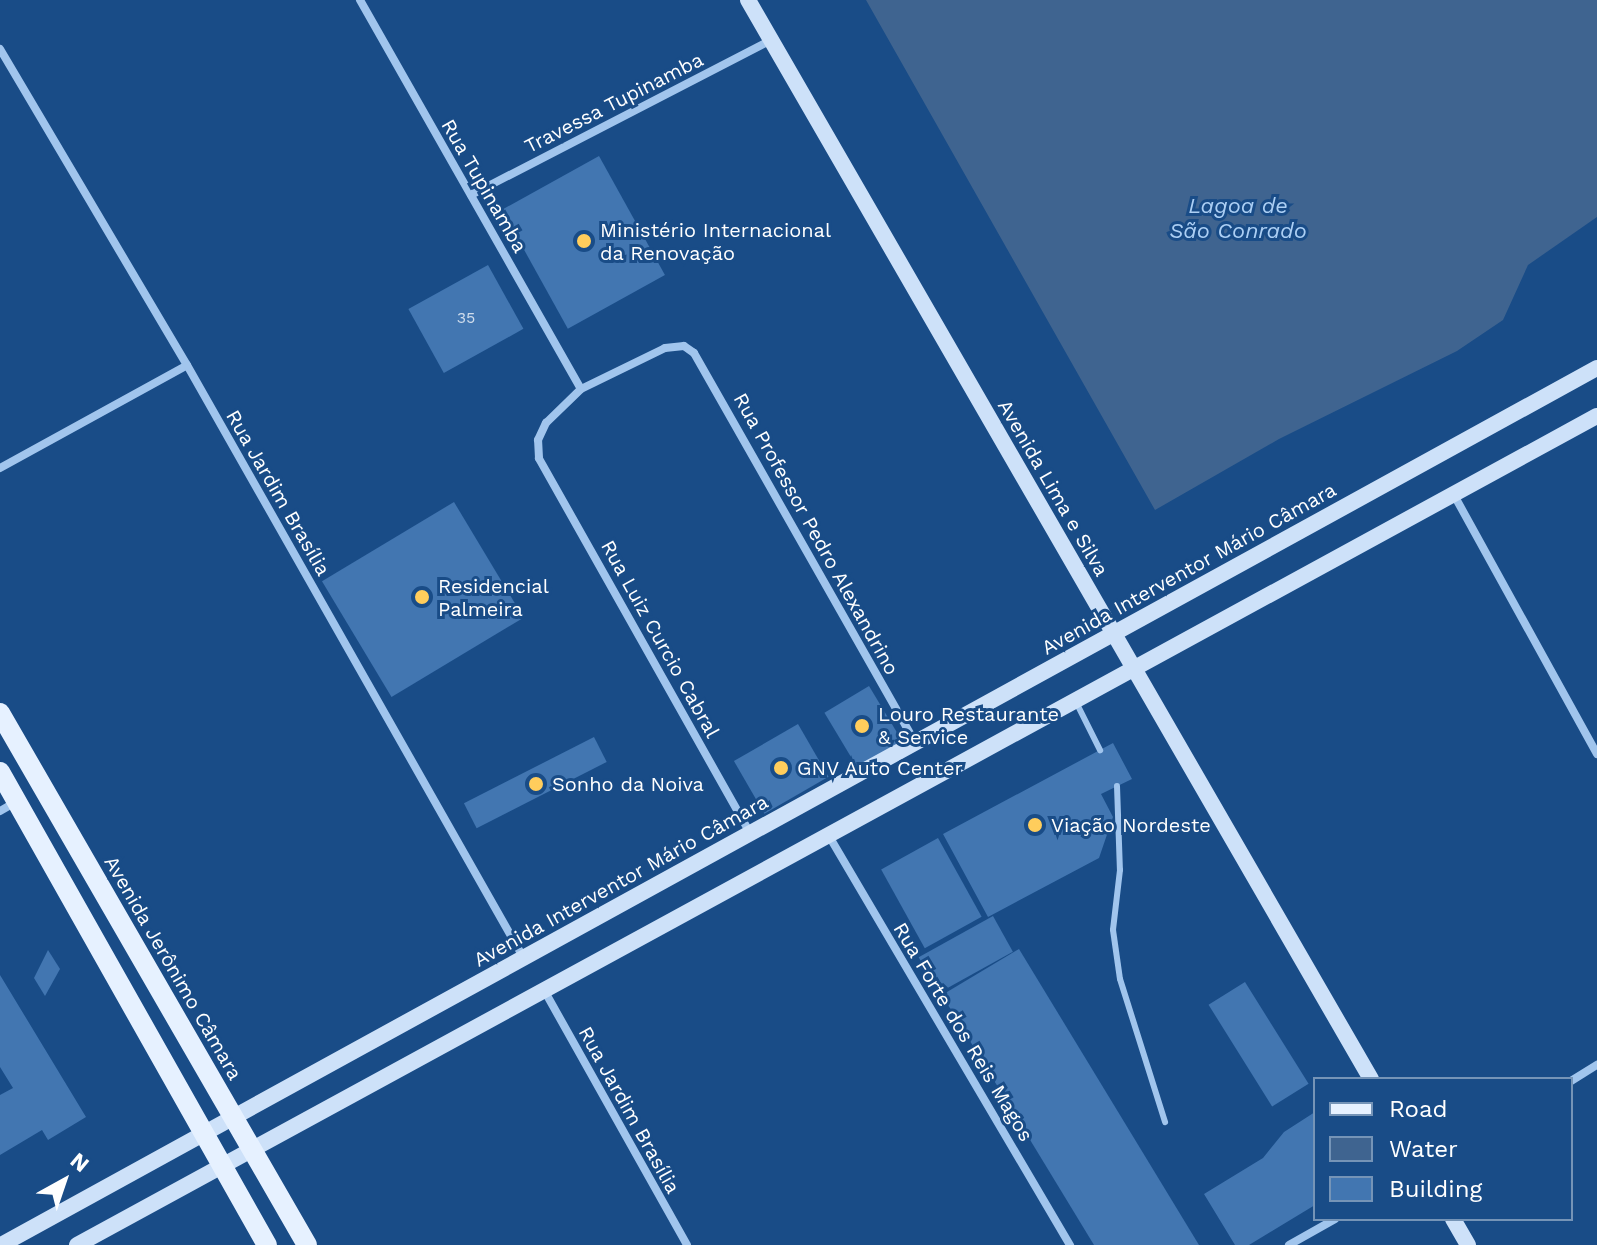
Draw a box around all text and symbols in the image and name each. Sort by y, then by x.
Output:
street label: Travessa Tupinamba [520,47,708,159]
street label: Rua Tupinamba [436,115,532,257]
water label: Lagoa de São Conrado [1169,192,1307,244]
place label: Ministério Internacional da Renovação [600,218,831,265]
marker: Ministério Internacional da Renovação [575,232,593,250]
house number: 35 [457,308,475,328]
street label: Rua Professor Pedro Alexandrino [728,388,904,680]
street label: Avenida Lima e Silva [992,395,1114,581]
street label: Rua Jardim Brasília [221,405,335,581]
street label: Avenida Interventor Mário Câmara [1037,478,1341,660]
street label: Rua Luiz Curcio Cabral [596,536,724,742]
place label: Residencial Palmeira [438,574,549,621]
marker: Residencial Palmeira [413,588,431,606]
place label: Louro Restaurante & Service [878,702,1059,749]
marker: Louro Restaurante & Service [853,717,871,735]
place label: GNV Auto Center [797,756,964,780]
marker: GNV Auto Center [772,759,790,777]
place label: Sonho da Noiva [552,772,704,796]
marker: Sonho da Noiva [527,775,545,793]
street label: Avenida Interventor Mário Câmara [469,790,773,972]
place label: Viação Nordeste [1051,813,1211,837]
marker: Viação Nordeste [1026,816,1044,834]
street label: Avenida Jerônimo Câmara [99,851,247,1085]
street label: Rua Forte dos Reis Magos [888,918,1038,1146]
street label: Rua Jardim Brasília [573,1022,685,1198]
legend [1313,1077,1573,1221]
text: Road [1389,1095,1448,1123]
text: Water [1389,1135,1458,1163]
north arrow [24,1141,104,1221]
text: N [65,1147,94,1177]
text: Building [1389,1175,1482,1203]

